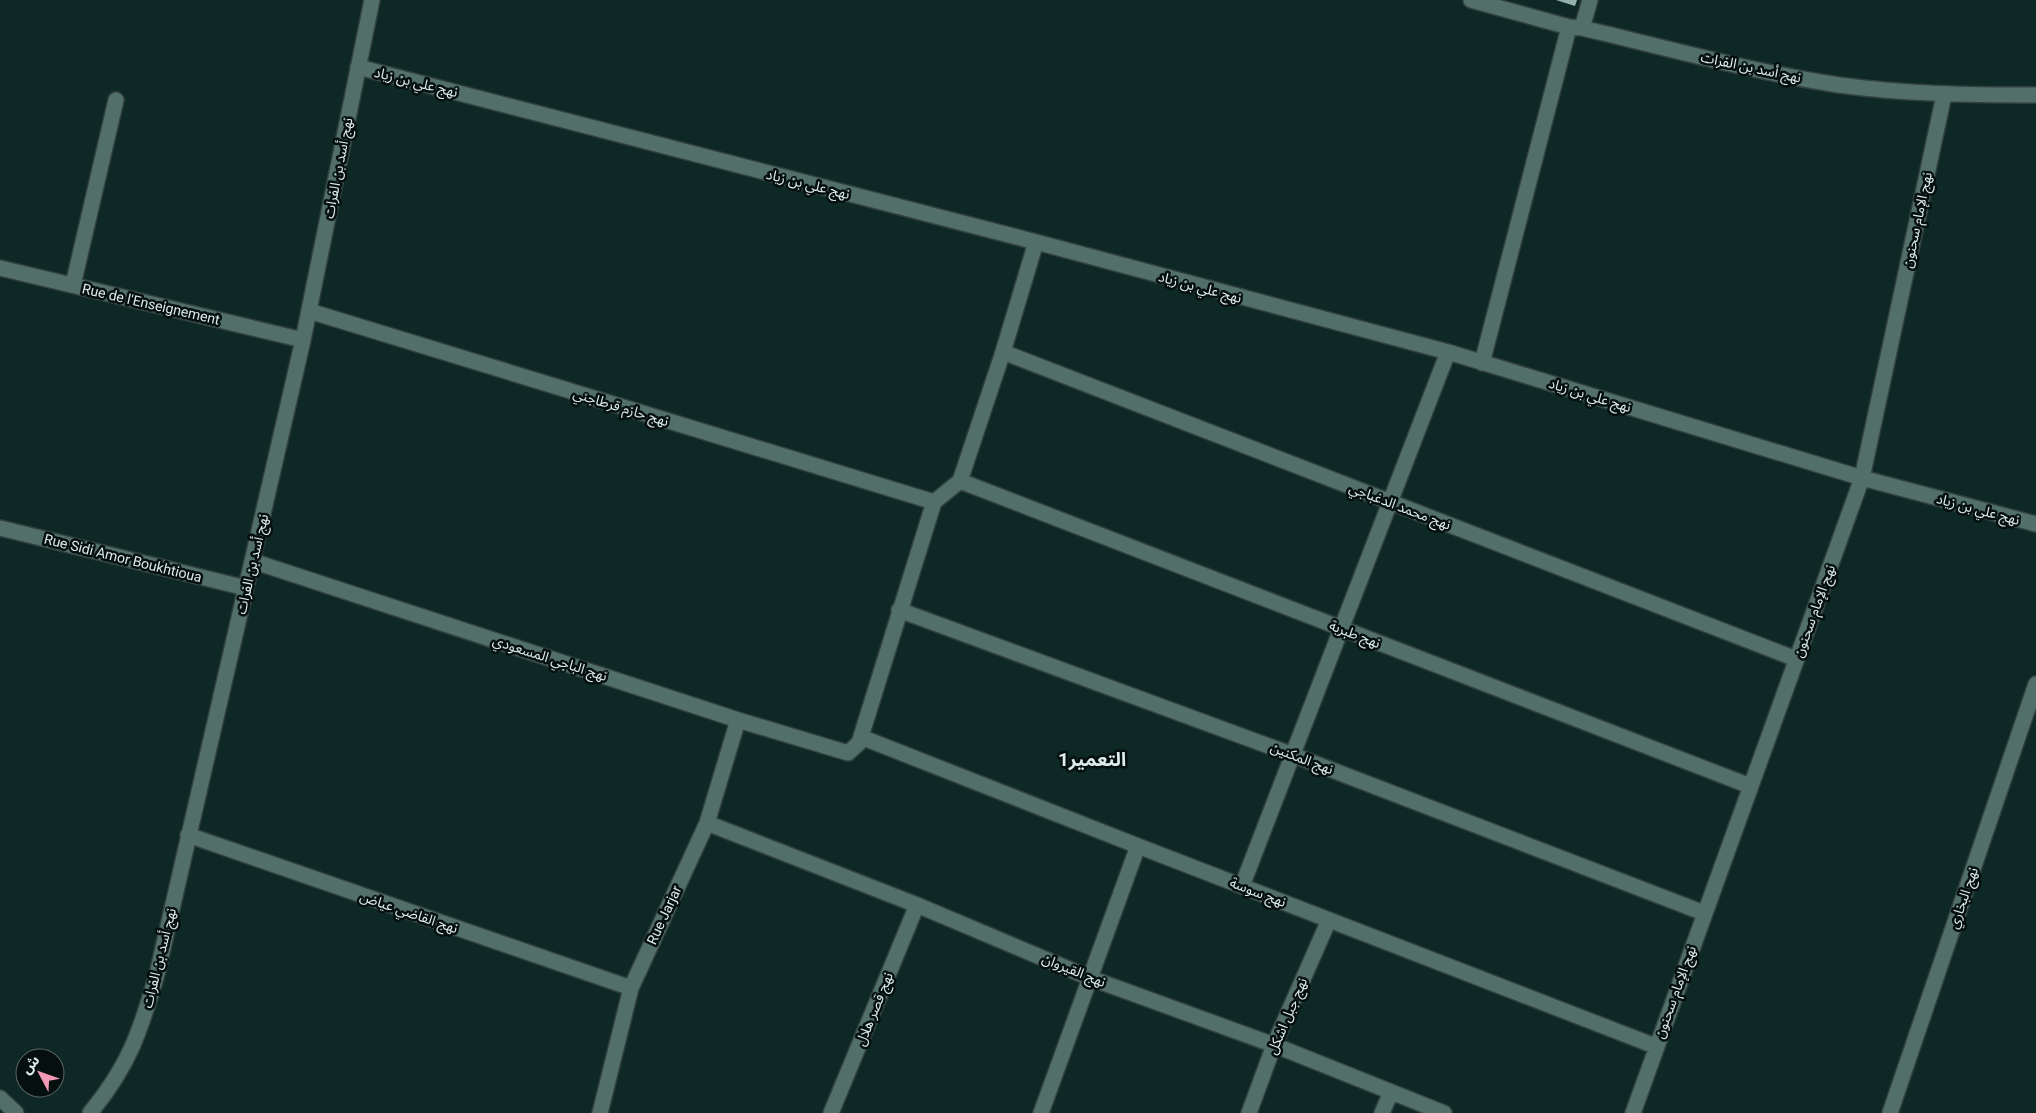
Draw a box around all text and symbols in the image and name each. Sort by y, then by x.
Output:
street label: نهج أسد بن الفرات [1699,48,1803,88]
street label: نهج علي بن زياد [372,64,460,103]
street label: نهج أسد بن الفرات [320,116,359,220]
street label: نهج علي بن زياد [764,166,852,205]
street label: نهج الإمام سحنون [1899,170,1938,270]
street label: نهج علي بن زياد [1156,268,1244,309]
street label: Rue de l'Enseignement [81,280,222,328]
street label: نهج علي بن زياد [1546,375,1633,418]
street label: نهج حازم قرطاجني [570,385,671,432]
street label: نهج محمد الدغباجي [1346,479,1453,536]
street label: نهج علي بن زياد [1934,490,2022,531]
street label: نهج أسد بن الفرات [232,512,274,616]
street label: Rue Sidi Amor Boukhtioua [43,531,203,585]
street label: نهج الإمام سحنون [1790,562,1841,661]
street label: نهج طبربة [1326,617,1383,654]
street label: نهج الباجي المسعودي [490,632,610,687]
street label: نهج المكنين [1267,739,1336,780]
district label: التعمير1 [1058,748,1126,771]
street label: نهج البخاري [1945,865,1984,932]
street label: نهج سوسة [1227,874,1289,913]
street label: Rue Jarjar [643,883,685,947]
street label: نهج القاضي عياض [357,888,460,939]
street label: نهج أسد بن الفرات [138,906,182,1010]
street label: نهج الإمام سحنون [1651,943,1702,1042]
street label: نهج القيروان [1039,950,1108,993]
street label: نهج قصر هلال [852,970,899,1049]
street label: نهج جبل اشكل [1264,975,1313,1058]
north arrow [15,1048,65,1098]
text: ش [18,1052,43,1077]

